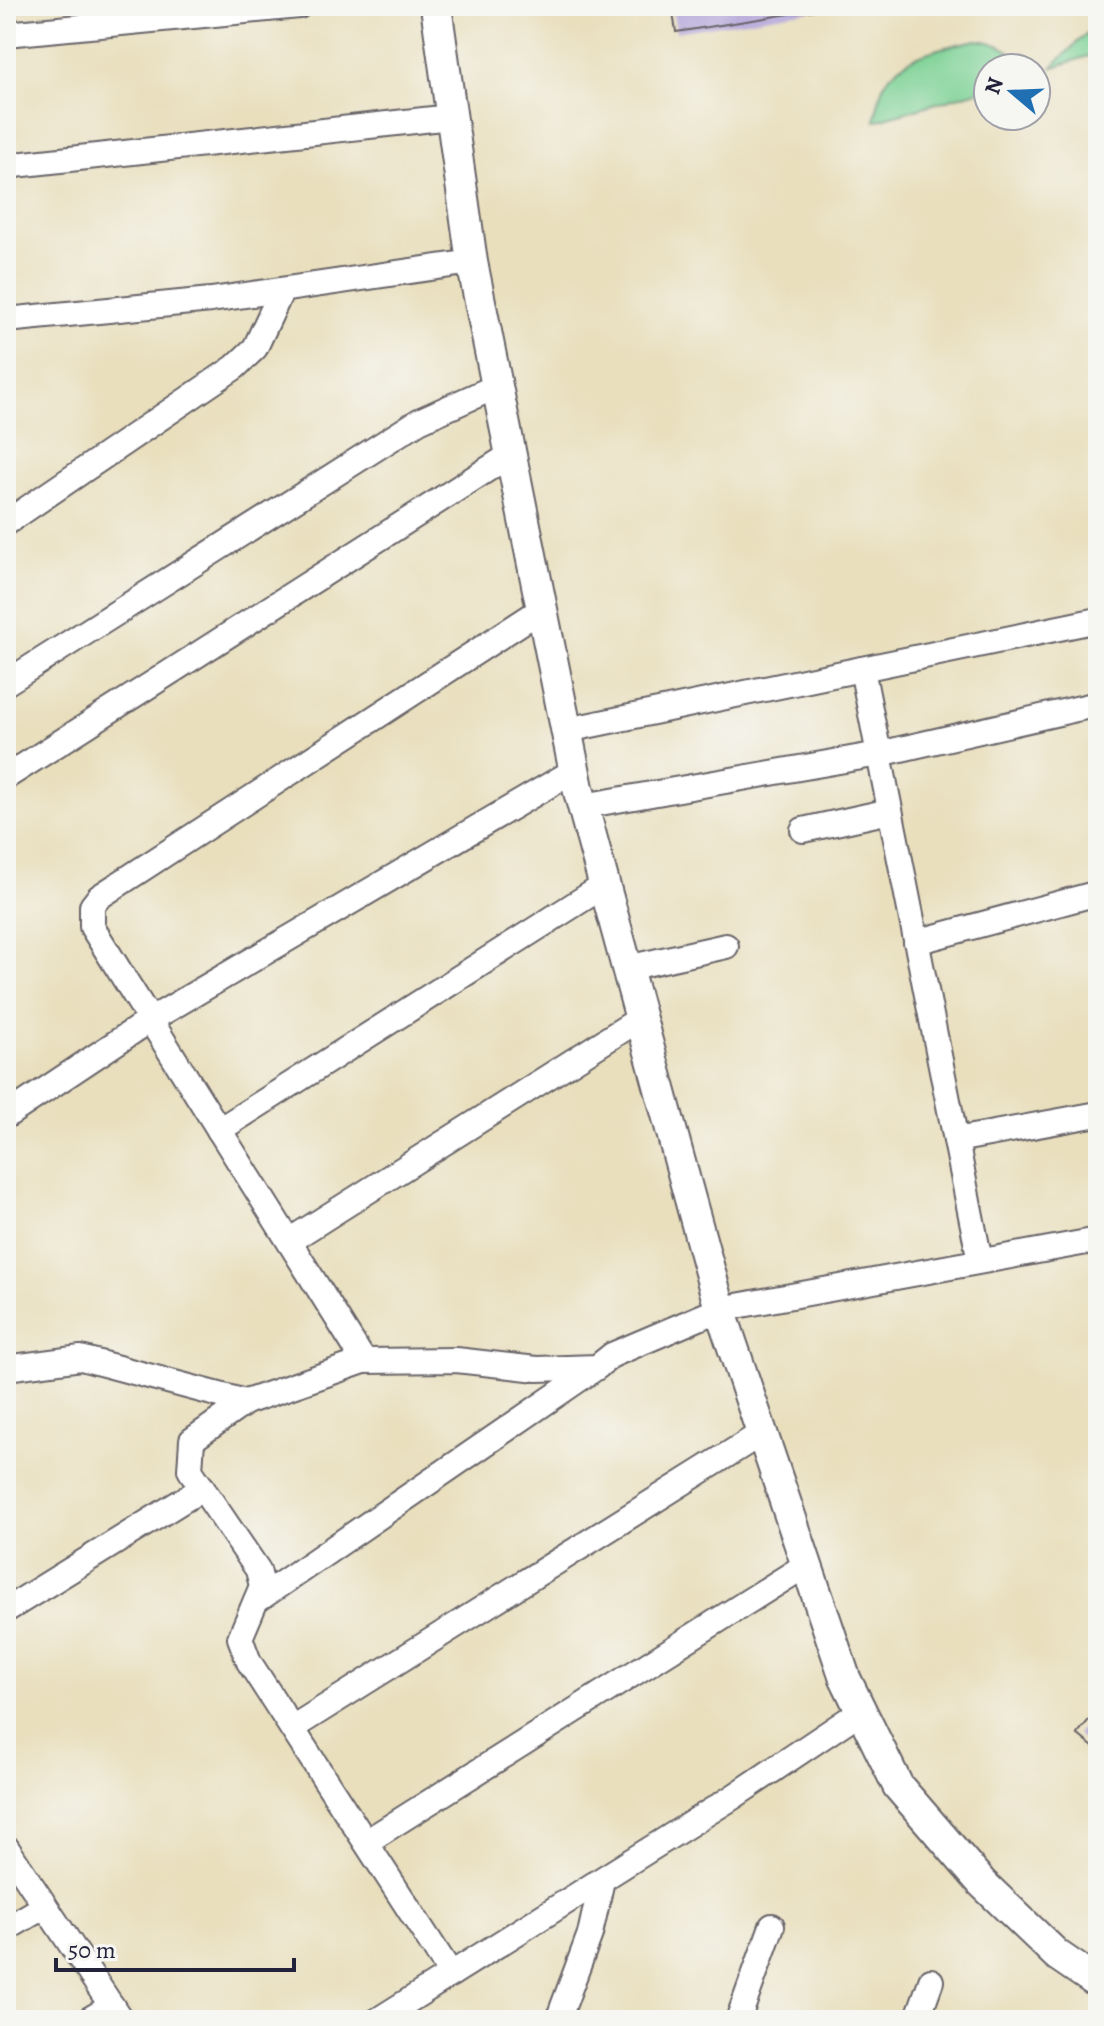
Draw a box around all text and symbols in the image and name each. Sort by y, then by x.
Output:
north arrow [972,52,1052,132]
text: N [977,73,1011,98]
scale bar [56,1922,294,1972]
text: 50 m [68,1934,116,1966]

